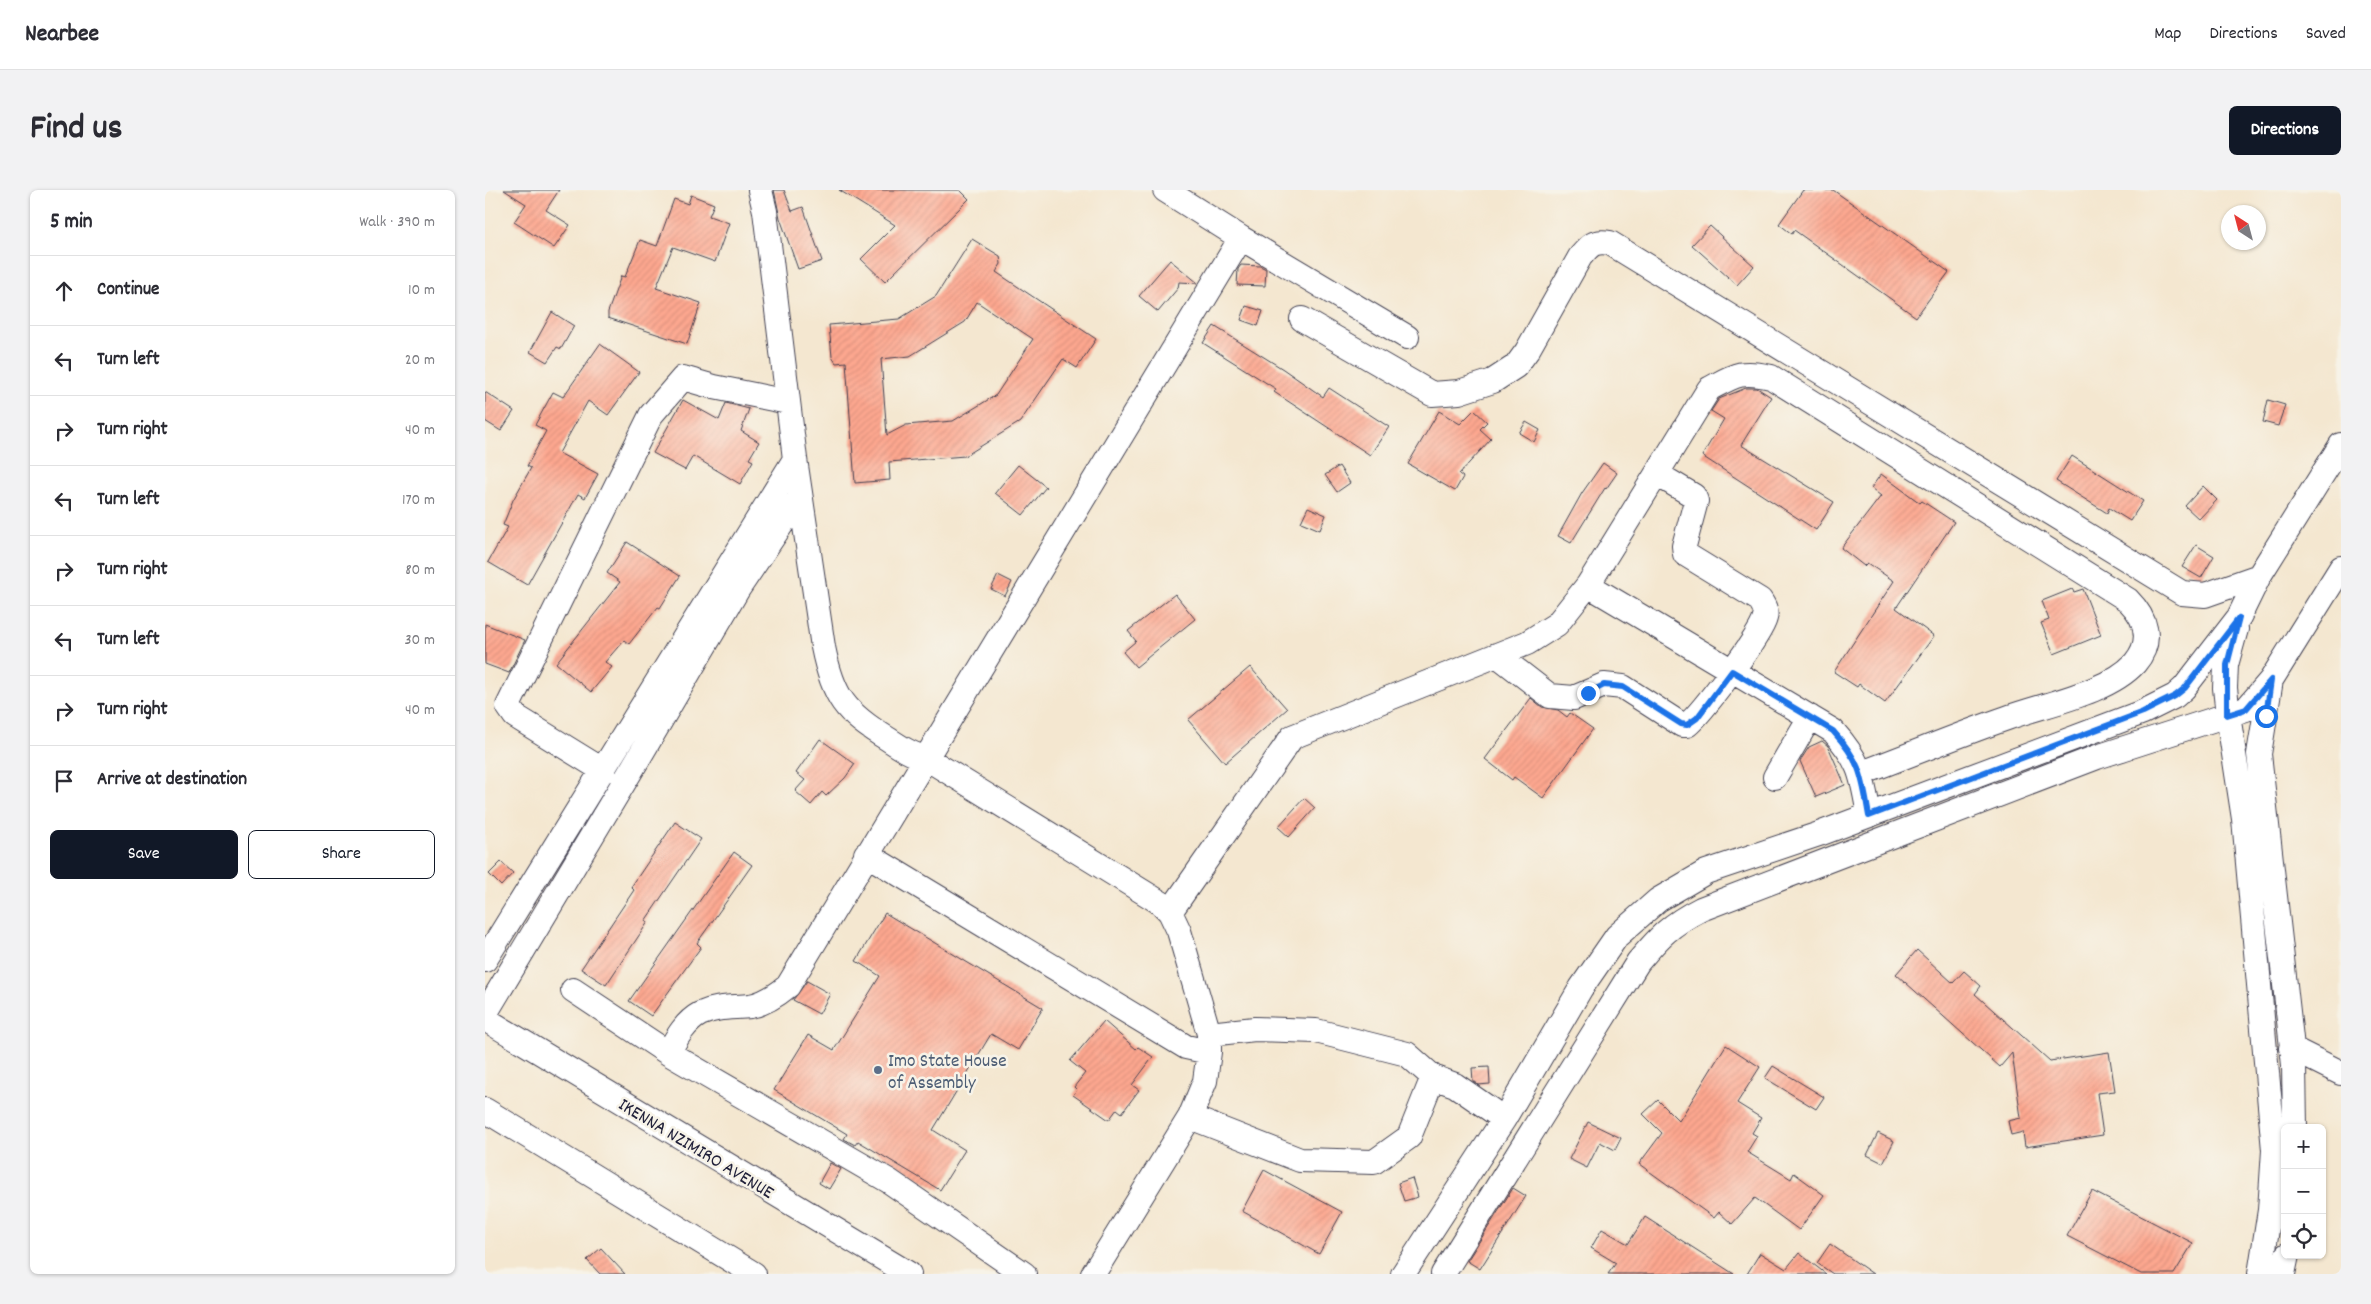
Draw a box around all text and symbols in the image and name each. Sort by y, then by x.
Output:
text: Nearbee [25,18,99,52]
text: Map [2154,22,2181,47]
text: Directions [2209,22,2278,47]
text: Saved [2306,22,2346,47]
text: Find us [30,105,122,155]
button: Directions [2229,106,2341,155]
north arrow [2221,205,2266,250]
text: 5 min [50,208,93,238]
text: Walk · 390 m [359,211,435,234]
icon: ahead [50,277,78,305]
text: Continue [97,277,159,304]
text: 10 m [408,279,435,302]
icon: left [50,347,78,375]
text: Turn left [97,347,160,374]
text: 20 m [405,349,435,372]
icon: right [50,417,78,445]
text: Turn right [97,417,168,444]
text: 40 m [405,419,435,442]
icon: left [50,487,78,515]
text: Turn left [97,487,160,514]
text: 170 m [402,489,435,512]
icon: right [50,557,78,585]
text: Turn right [97,557,168,584]
text: 80 m [405,559,435,582]
icon: left [50,627,78,655]
text: Turn left [97,627,160,654]
text: 30 m [405,629,435,652]
route end [1577,682,1600,705]
icon: right [50,697,78,725]
text: Turn right [97,697,168,724]
text: 40 m [405,699,435,722]
route start [2255,705,2278,728]
icon: arrive [50,767,78,795]
text: Arrive at destination [97,767,247,794]
button: Save [50,830,238,879]
button: Share [248,830,435,879]
place label: Imo State House of Assembly [888,1049,1007,1098]
marker: Imo State House of Assembly [872,1064,884,1076]
street label: IKENNA NZIMIRO AVENUE [612,1093,778,1207]
map controls [2281,1124,2326,1259]
button: + [2281,1124,2326,1169]
button: − [2281,1169,2326,1214]
button: locate [2281,1214,2326,1259]

